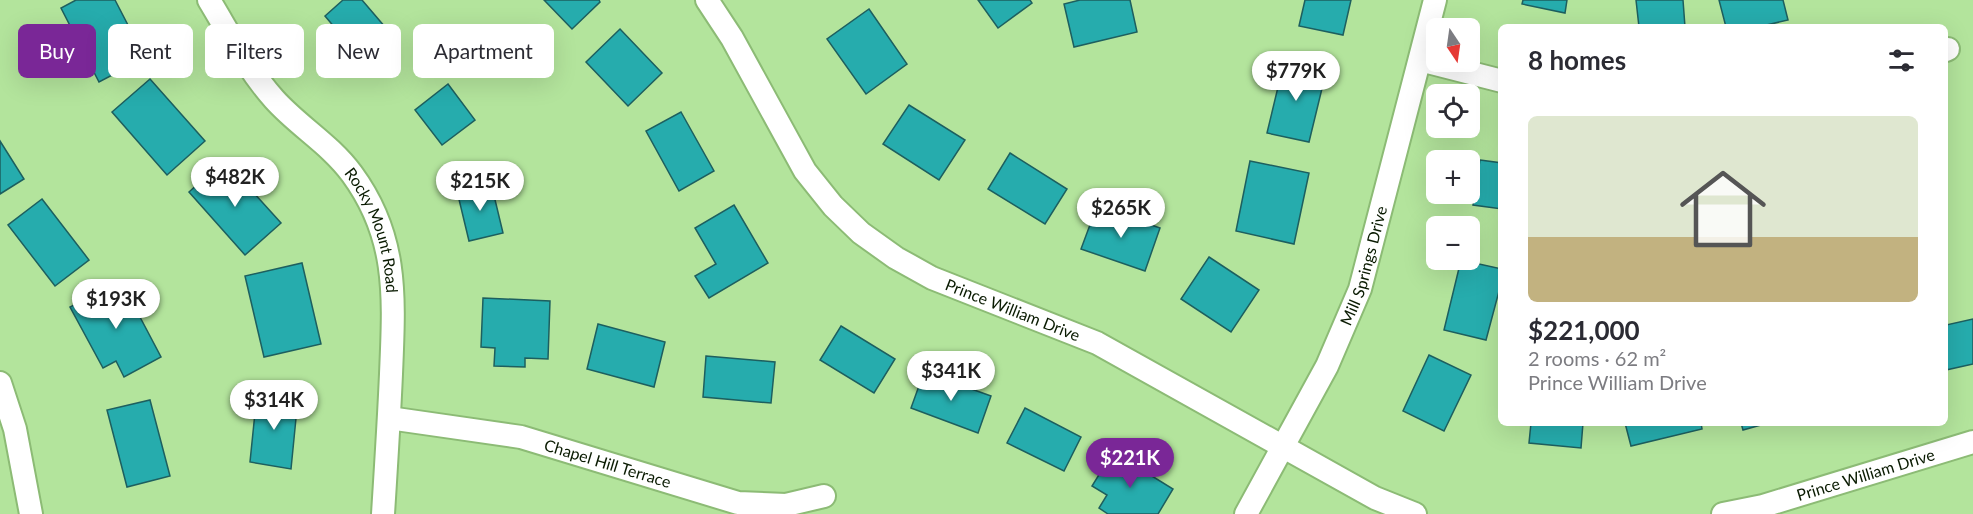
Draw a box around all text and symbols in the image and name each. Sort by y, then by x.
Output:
north arrow [1426,18,1480,72]
map controls [1426,18,1480,270]
chip: Buy [18,24,96,78]
chip: Rent [108,24,193,78]
chip: Filters [205,24,304,78]
chip: New [316,24,401,78]
chip: Apartment [413,24,554,78]
text: 8 homes [1528,44,1626,76]
icon: filters [1885,44,1918,77]
pin: $779K [1254,51,1338,102]
text: $779K [1266,58,1326,82]
button: locate [1426,84,1480,138]
button: + [1426,150,1480,204]
icon: home [1669,155,1777,263]
pin: $482K [193,157,277,208]
pin: $215K [438,161,522,212]
text: $482K [205,164,265,188]
street label: Rocky Mount Road [341,164,402,294]
text: $215K [450,168,510,192]
pin: $265K [1079,188,1163,239]
text: $265K [1091,195,1151,219]
street label: Mill Springs Drive [1336,204,1390,328]
button: − [1426,216,1480,270]
street label: Prince William Drive [943,274,1083,344]
pin: $193K [74,279,158,330]
text: $193K [86,286,146,310]
text: $221,000 [1528,314,1640,346]
text: 2 rooms · 62 m² [1528,346,1666,370]
pin: $341K [909,351,993,402]
text: $341K [921,358,981,382]
text: Prince William Drive [1528,370,1707,394]
pin: $314K [232,380,316,431]
text: $314K [244,387,304,411]
street label: Chapel Hill Terrace [542,435,674,491]
pin: $221K [1088,438,1172,489]
street label: Prince William Drive [1794,444,1937,504]
text: $221K [1100,445,1160,469]

